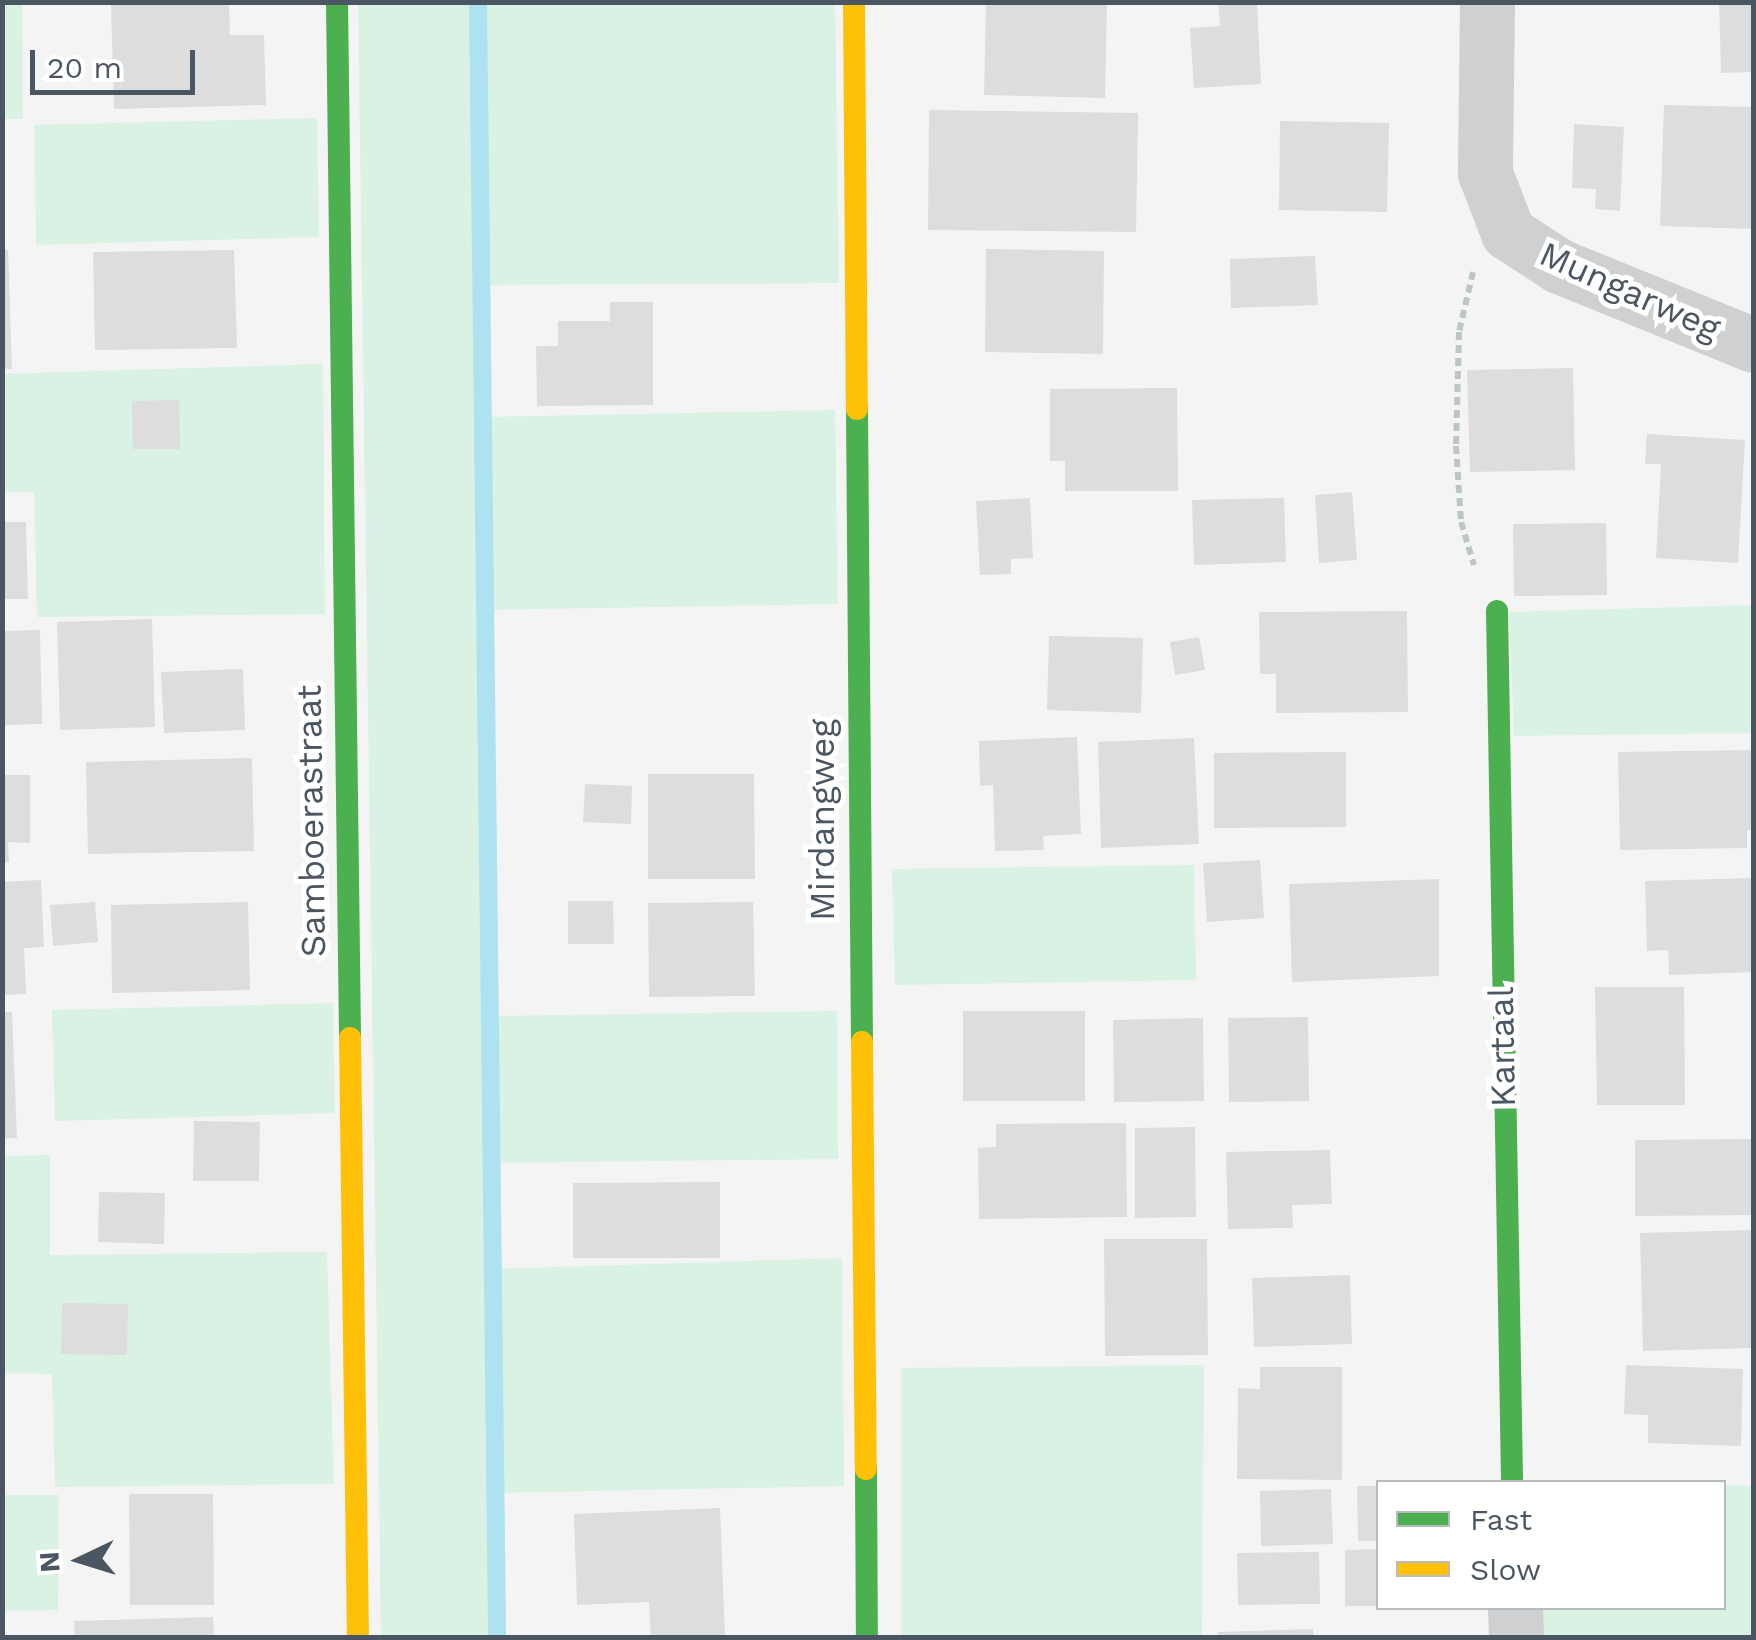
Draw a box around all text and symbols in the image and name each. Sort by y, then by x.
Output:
scale bar [35,30,200,92]
text: 20 m [47,50,122,85]
street label: Mungarweg [1533,233,1727,349]
street label: Samboerastraat [288,684,334,958]
street label: Mirdangweg [801,719,843,921]
street label: Kartaal [1480,986,1524,1108]
legend [1376,1480,1726,1610]
text: Fast [1470,1502,1532,1537]
north arrow [30,1510,130,1610]
text: N [32,1551,67,1574]
text: Slow [1470,1552,1541,1587]

